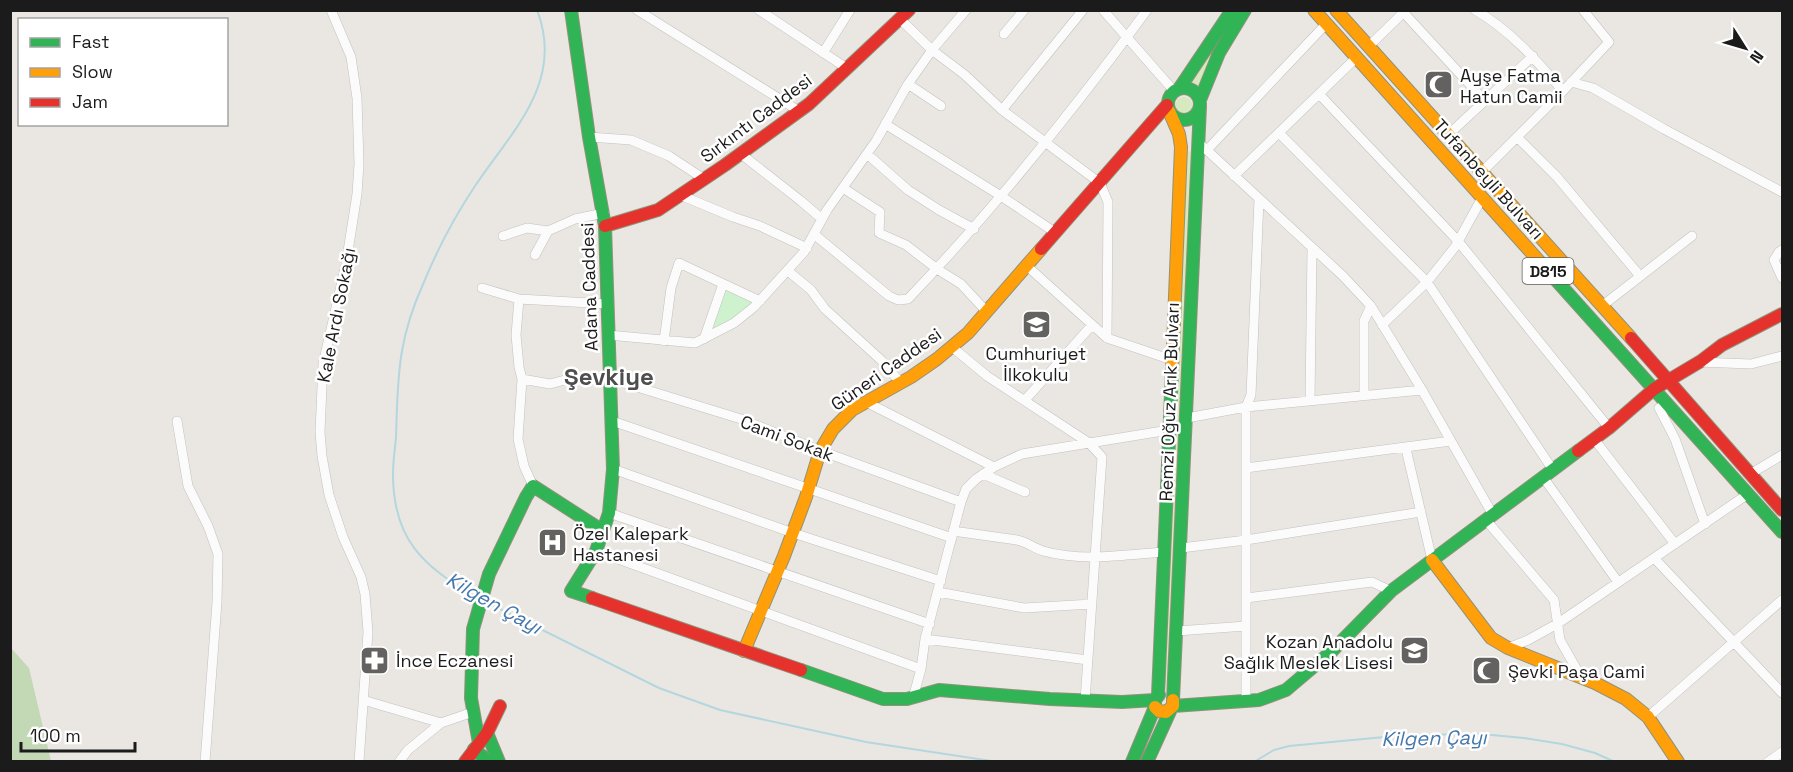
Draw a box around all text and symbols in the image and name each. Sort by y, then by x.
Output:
legend [18,18,228,126]
north arrow [1715,18,1775,78]
text: Fast [72,30,109,53]
text: N [1745,46,1768,67]
text: Slow [72,60,113,83]
place label: Ayşe Fatma Hatun Camii [1460,64,1563,108]
street label: Sırkıntı Caddesi [696,69,816,167]
mosque icon: Ayşe Fatma Hatun Camii [1423,69,1455,101]
text: Jam [72,90,108,113]
street label: Tufanbeyli Bulvarı [1429,114,1549,244]
street label: Adana Caddesi [575,222,603,352]
street label: Kale Ardı Sokağı [312,246,360,384]
road number: D815 [1522,258,1574,284]
street label: Remzi Oğuz Arık Bulvarı [1154,302,1184,502]
school or university icon: Cumhuriyet İlkokulu [1020,308,1052,340]
street label: Güneri Caddesi [826,322,946,416]
place label: Cumhuriyet İlkokulu [986,342,1086,386]
district label: Şevkiye [564,361,654,392]
street label: Cami Sokak [737,410,837,466]
place label: Özel Kalepark Hastanesi [573,522,689,566]
hospital icon: Özel Kalepark Hastanesi [536,527,568,559]
water label: Kilgen Çayı [442,566,547,640]
place label: Kozan Anadolu Sağlık Meslek Lisesi [1224,630,1393,674]
school or university icon: Kozan Anadolu Sağlık Meslek Lisesi [1398,635,1430,667]
pharmacy icon: İnce Eczanesi [359,644,391,676]
place label: İnce Eczanesi [396,649,513,672]
mosque icon: Şevki Paşa Cami [1471,655,1503,687]
place label: Şevki Paşa Cami [1508,660,1645,683]
scale bar [21,715,135,753]
text: 100 m [30,724,81,747]
water label: Kilgen Çayı [1381,724,1488,752]

